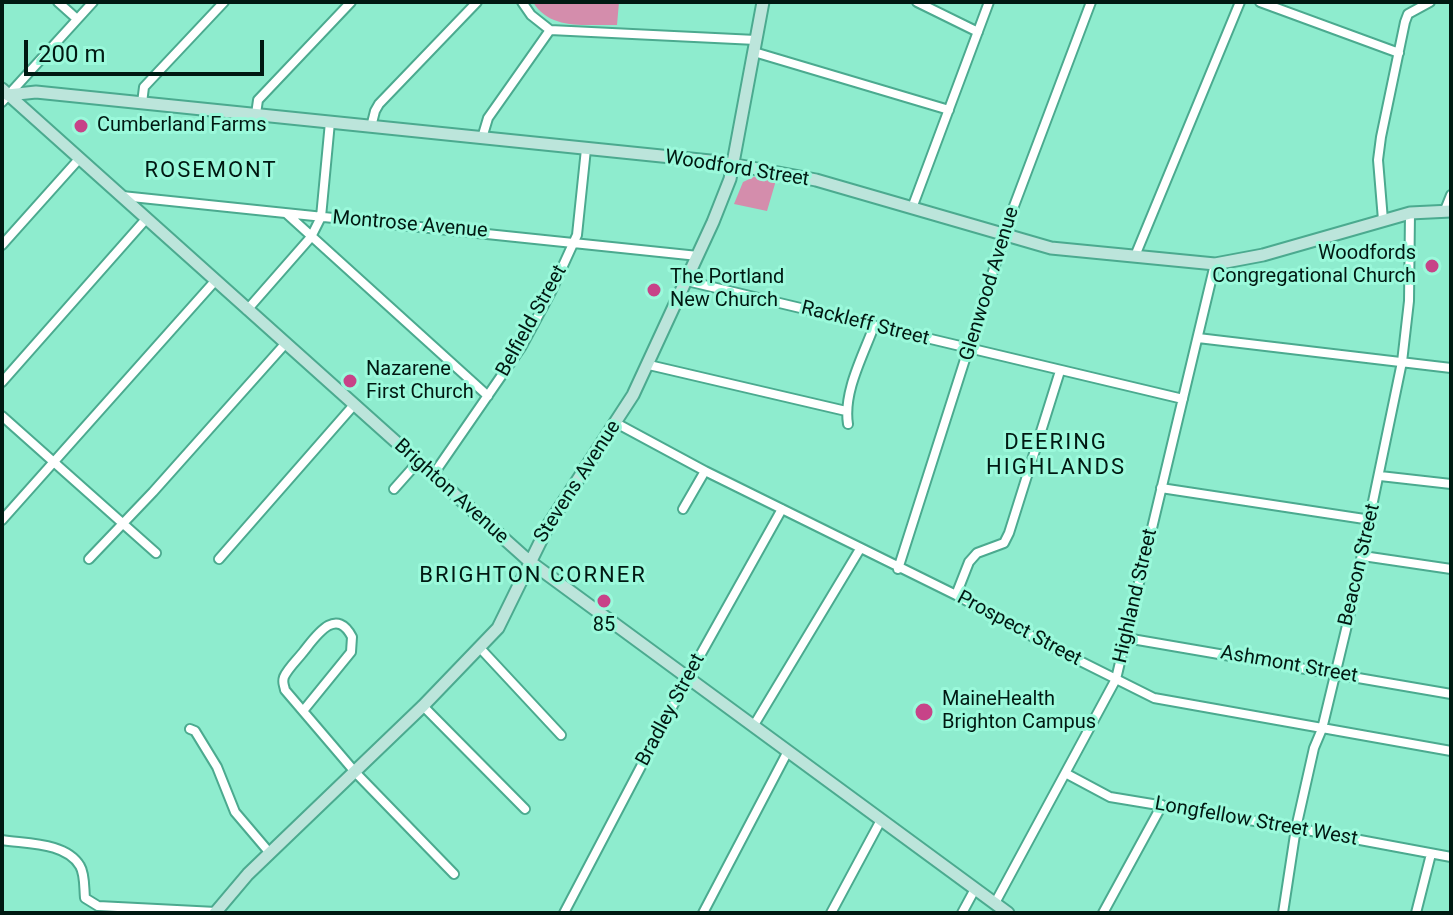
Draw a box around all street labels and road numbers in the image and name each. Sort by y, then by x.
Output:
street label: Woodford Street [663,146,811,192]
street label: Glenwood Avenue [955,204,1025,364]
street label: Montrose Avenue [331,206,489,244]
street label: Belfield Street [492,261,572,381]
street label: Rackleff Street [799,297,931,351]
street label: Stevens Avenue [530,416,626,548]
street label: Brighton Avenue [389,434,513,550]
street label: Beacon Street [1334,502,1386,628]
street label: Highland Street [1109,526,1163,666]
street label: Prospect Street [953,586,1085,672]
street label: Ashmont Street [1219,641,1359,689]
street label: Bradley Street [631,650,711,770]
street label: Longfellow Street West [1153,792,1359,852]

